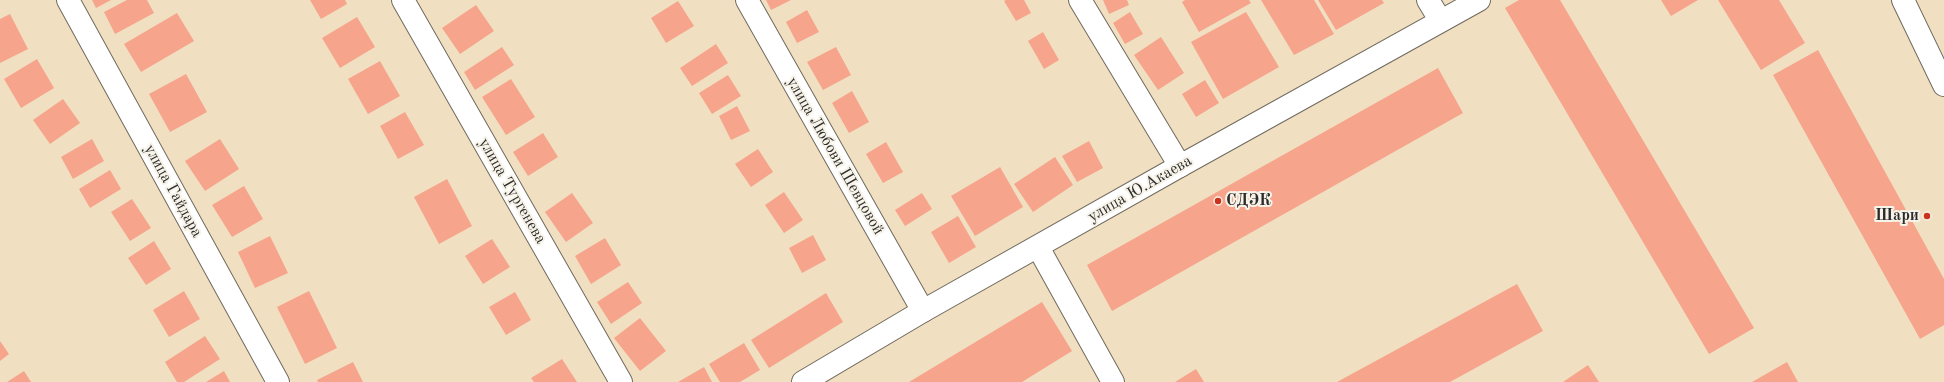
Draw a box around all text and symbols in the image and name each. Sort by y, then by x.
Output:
street label: улица Любови Шевцовой [782,74,888,238]
street label: улица Тургенева [474,135,550,247]
street label: улица Гайдара [140,141,206,241]
street label: улица Ю.Акаева [1085,151,1195,227]
place label: СДЭК [1226,191,1271,211]
marker: СДЭК [1213,196,1223,206]
place label: Шари [1875,206,1919,226]
marker: Шари [1922,211,1932,221]

